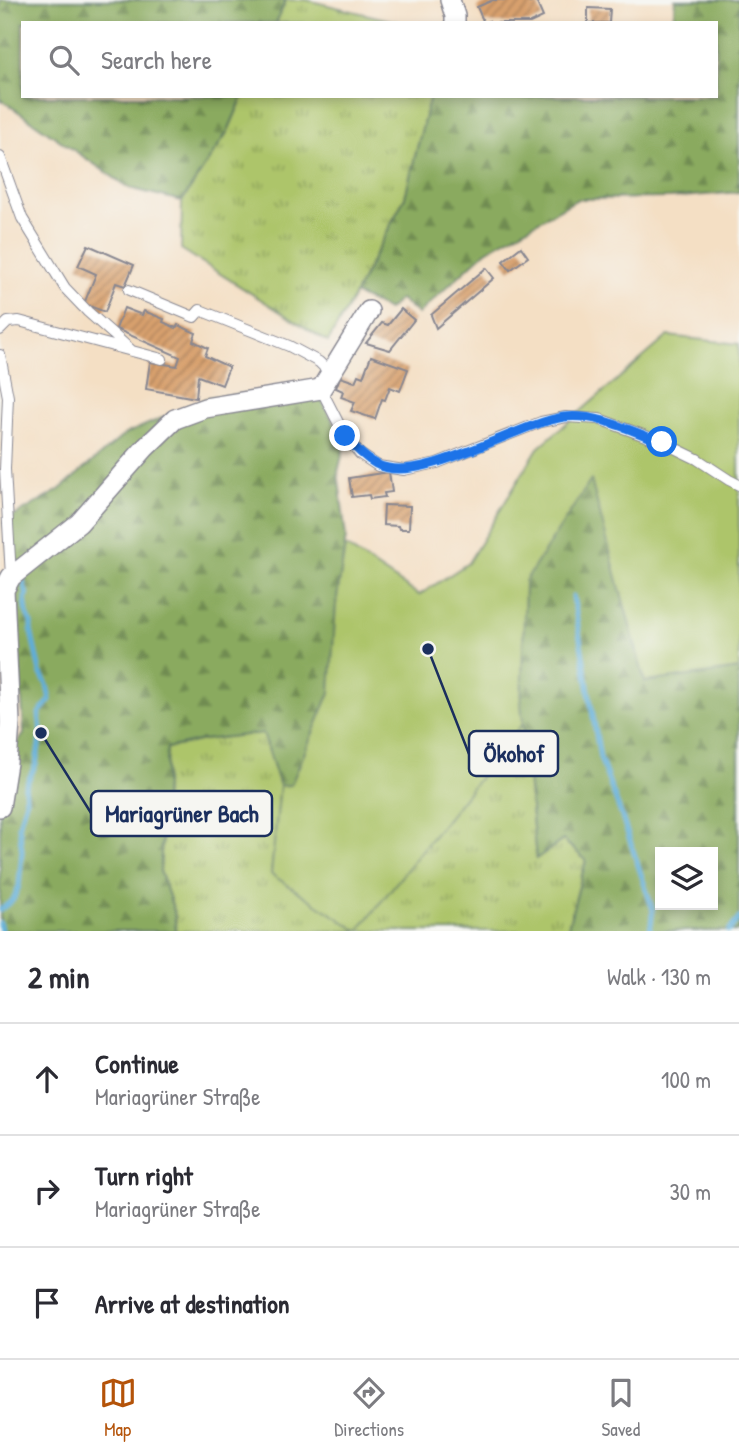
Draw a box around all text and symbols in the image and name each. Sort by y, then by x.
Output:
search box [21,21,718,98]
icon: search [45,41,83,79]
text: Search here [101,42,212,77]
route end [329,420,360,451]
route start [646,426,677,457]
callout: Ökohof [469,731,558,776]
text: Ökohof [483,737,545,769]
callout: Mariagrüner Bach [91,791,272,836]
text: Mariagrüner Bach [105,797,259,830]
map controls [655,847,718,910]
button: layers [655,847,718,910]
text: 2 min [28,957,90,997]
text: Walk · 130 m [607,961,711,992]
text: Continue [95,1046,179,1081]
icon: ahead [28,1060,66,1098]
text: 100 m [661,1064,711,1095]
text: Mariagrüner Straße [95,1081,260,1112]
text: Turn right [95,1158,193,1193]
icon: right [28,1172,66,1210]
text: 30 m [669,1176,711,1207]
text: Mariagrüner Straße [95,1193,260,1224]
icon: arrive [28,1284,66,1322]
text: Arrive at destination [95,1286,290,1321]
tab: Map [99,1374,137,1442]
tab: Directions [334,1374,404,1442]
tab: Saved [602,1374,640,1442]

